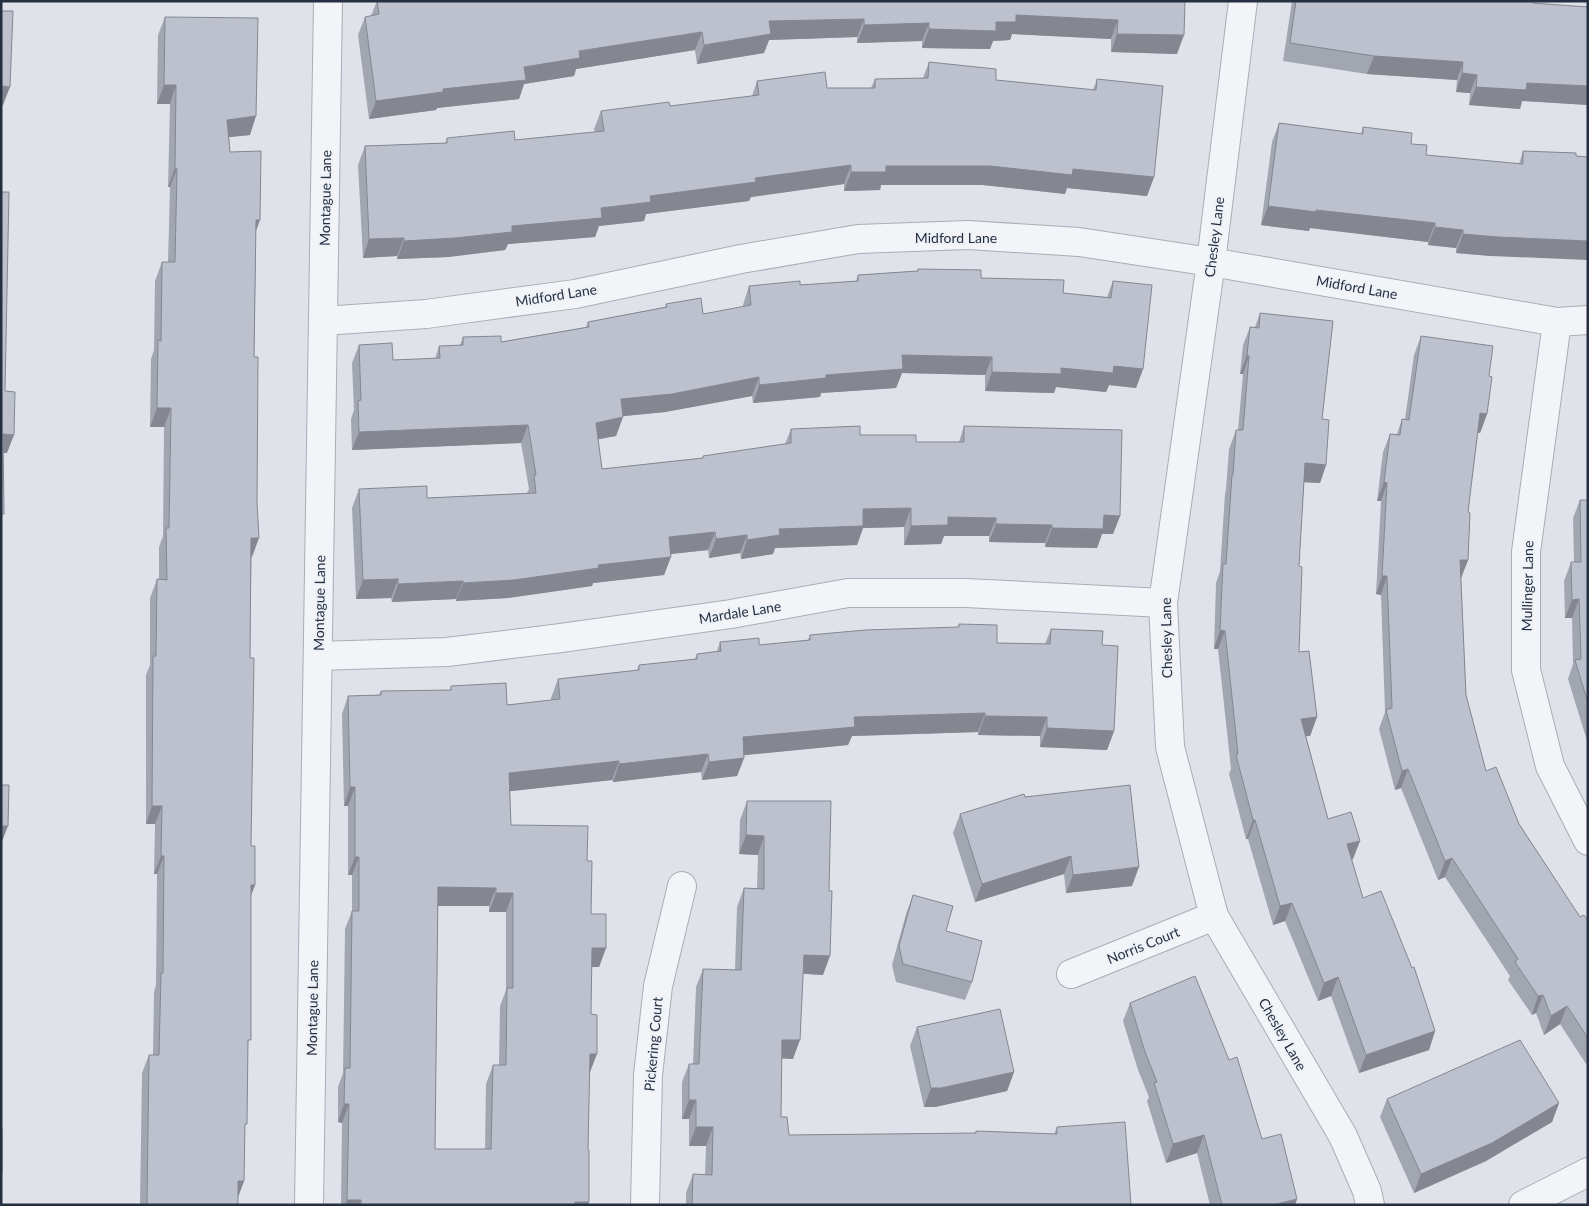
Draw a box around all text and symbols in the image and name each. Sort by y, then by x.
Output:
street label: Montague Lane [316,150,334,246]
street label: Chesley Lane [1201,196,1227,278]
street label: Midford Lane [915,229,997,246]
street label: Midford Lane [1315,271,1399,303]
street label: Midford Lane [514,280,598,310]
street label: Mullinger Lane [1518,540,1536,632]
street label: Montague Lane [310,555,328,651]
street label: Mardale Lane [698,597,782,627]
street label: Chesley Lane [1157,597,1175,679]
street label: Norris Court [1104,923,1182,967]
street label: Montague Lane [303,960,321,1056]
street label: Chesley Lane [1255,995,1311,1073]
street label: Pickering Court [640,996,666,1092]

